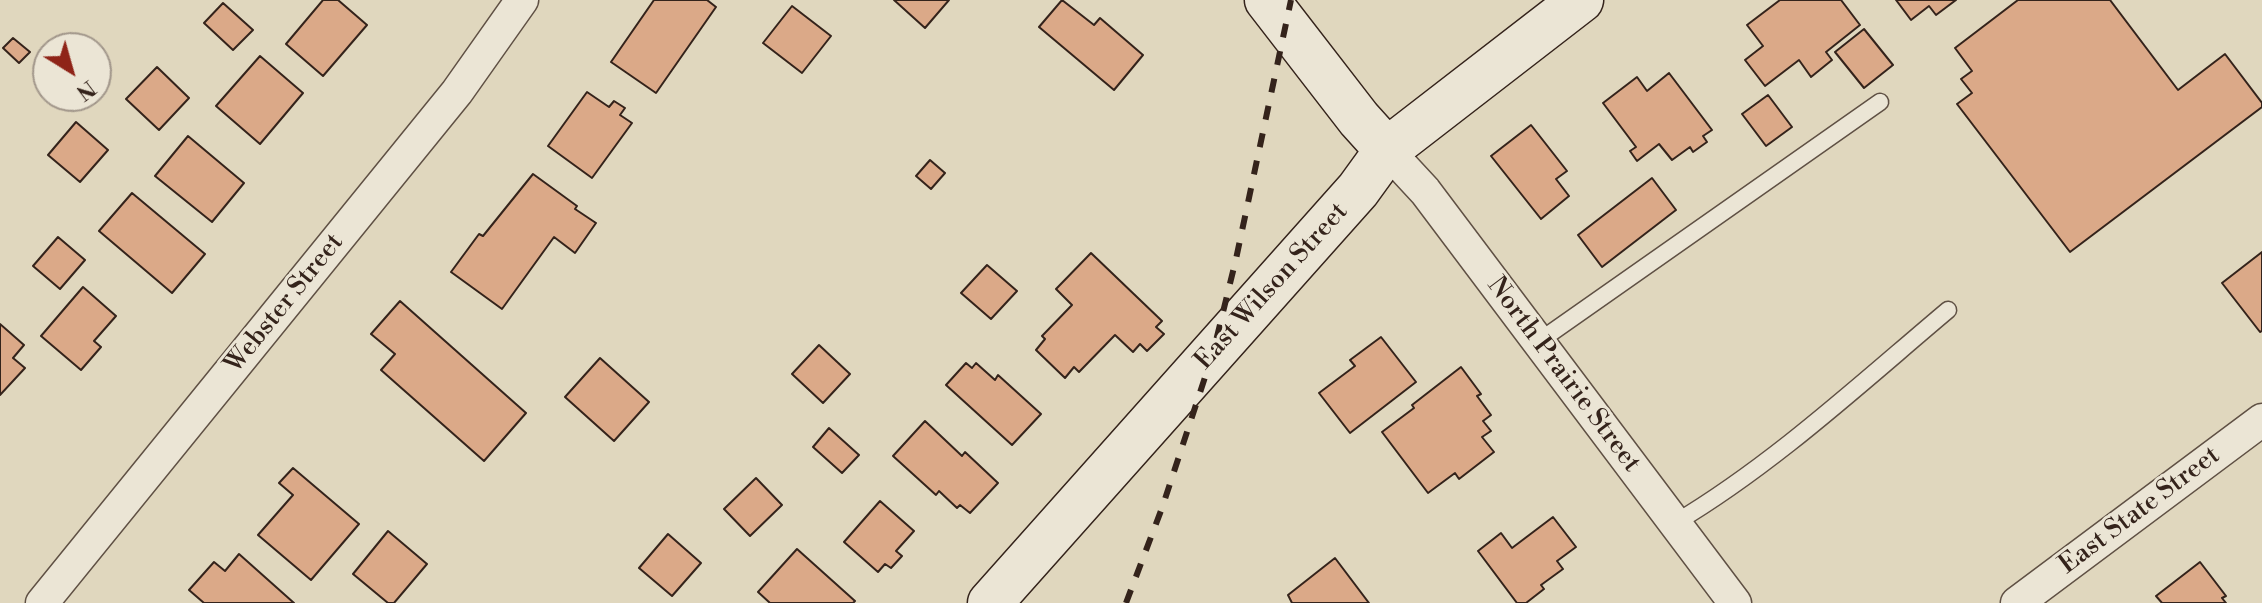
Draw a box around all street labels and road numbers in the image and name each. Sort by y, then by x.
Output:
street label: East Wilson Street [1189,197,1355,377]
street label: Webster Street [219,228,351,380]
street label: North Prairie Street [1480,271,1646,479]
street label: East State Street [2054,440,2226,582]

